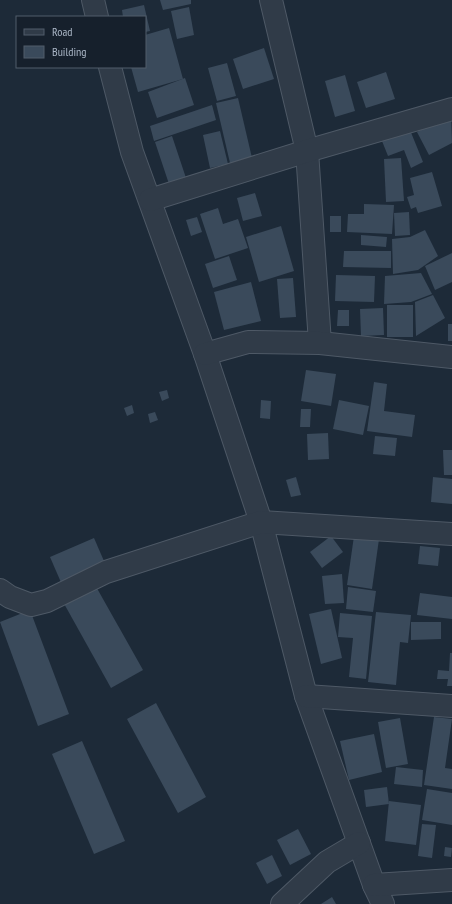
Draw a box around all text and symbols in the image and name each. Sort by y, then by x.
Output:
legend [16,16,146,68]
text: Road [52,24,72,39]
text: Building [52,44,87,59]

